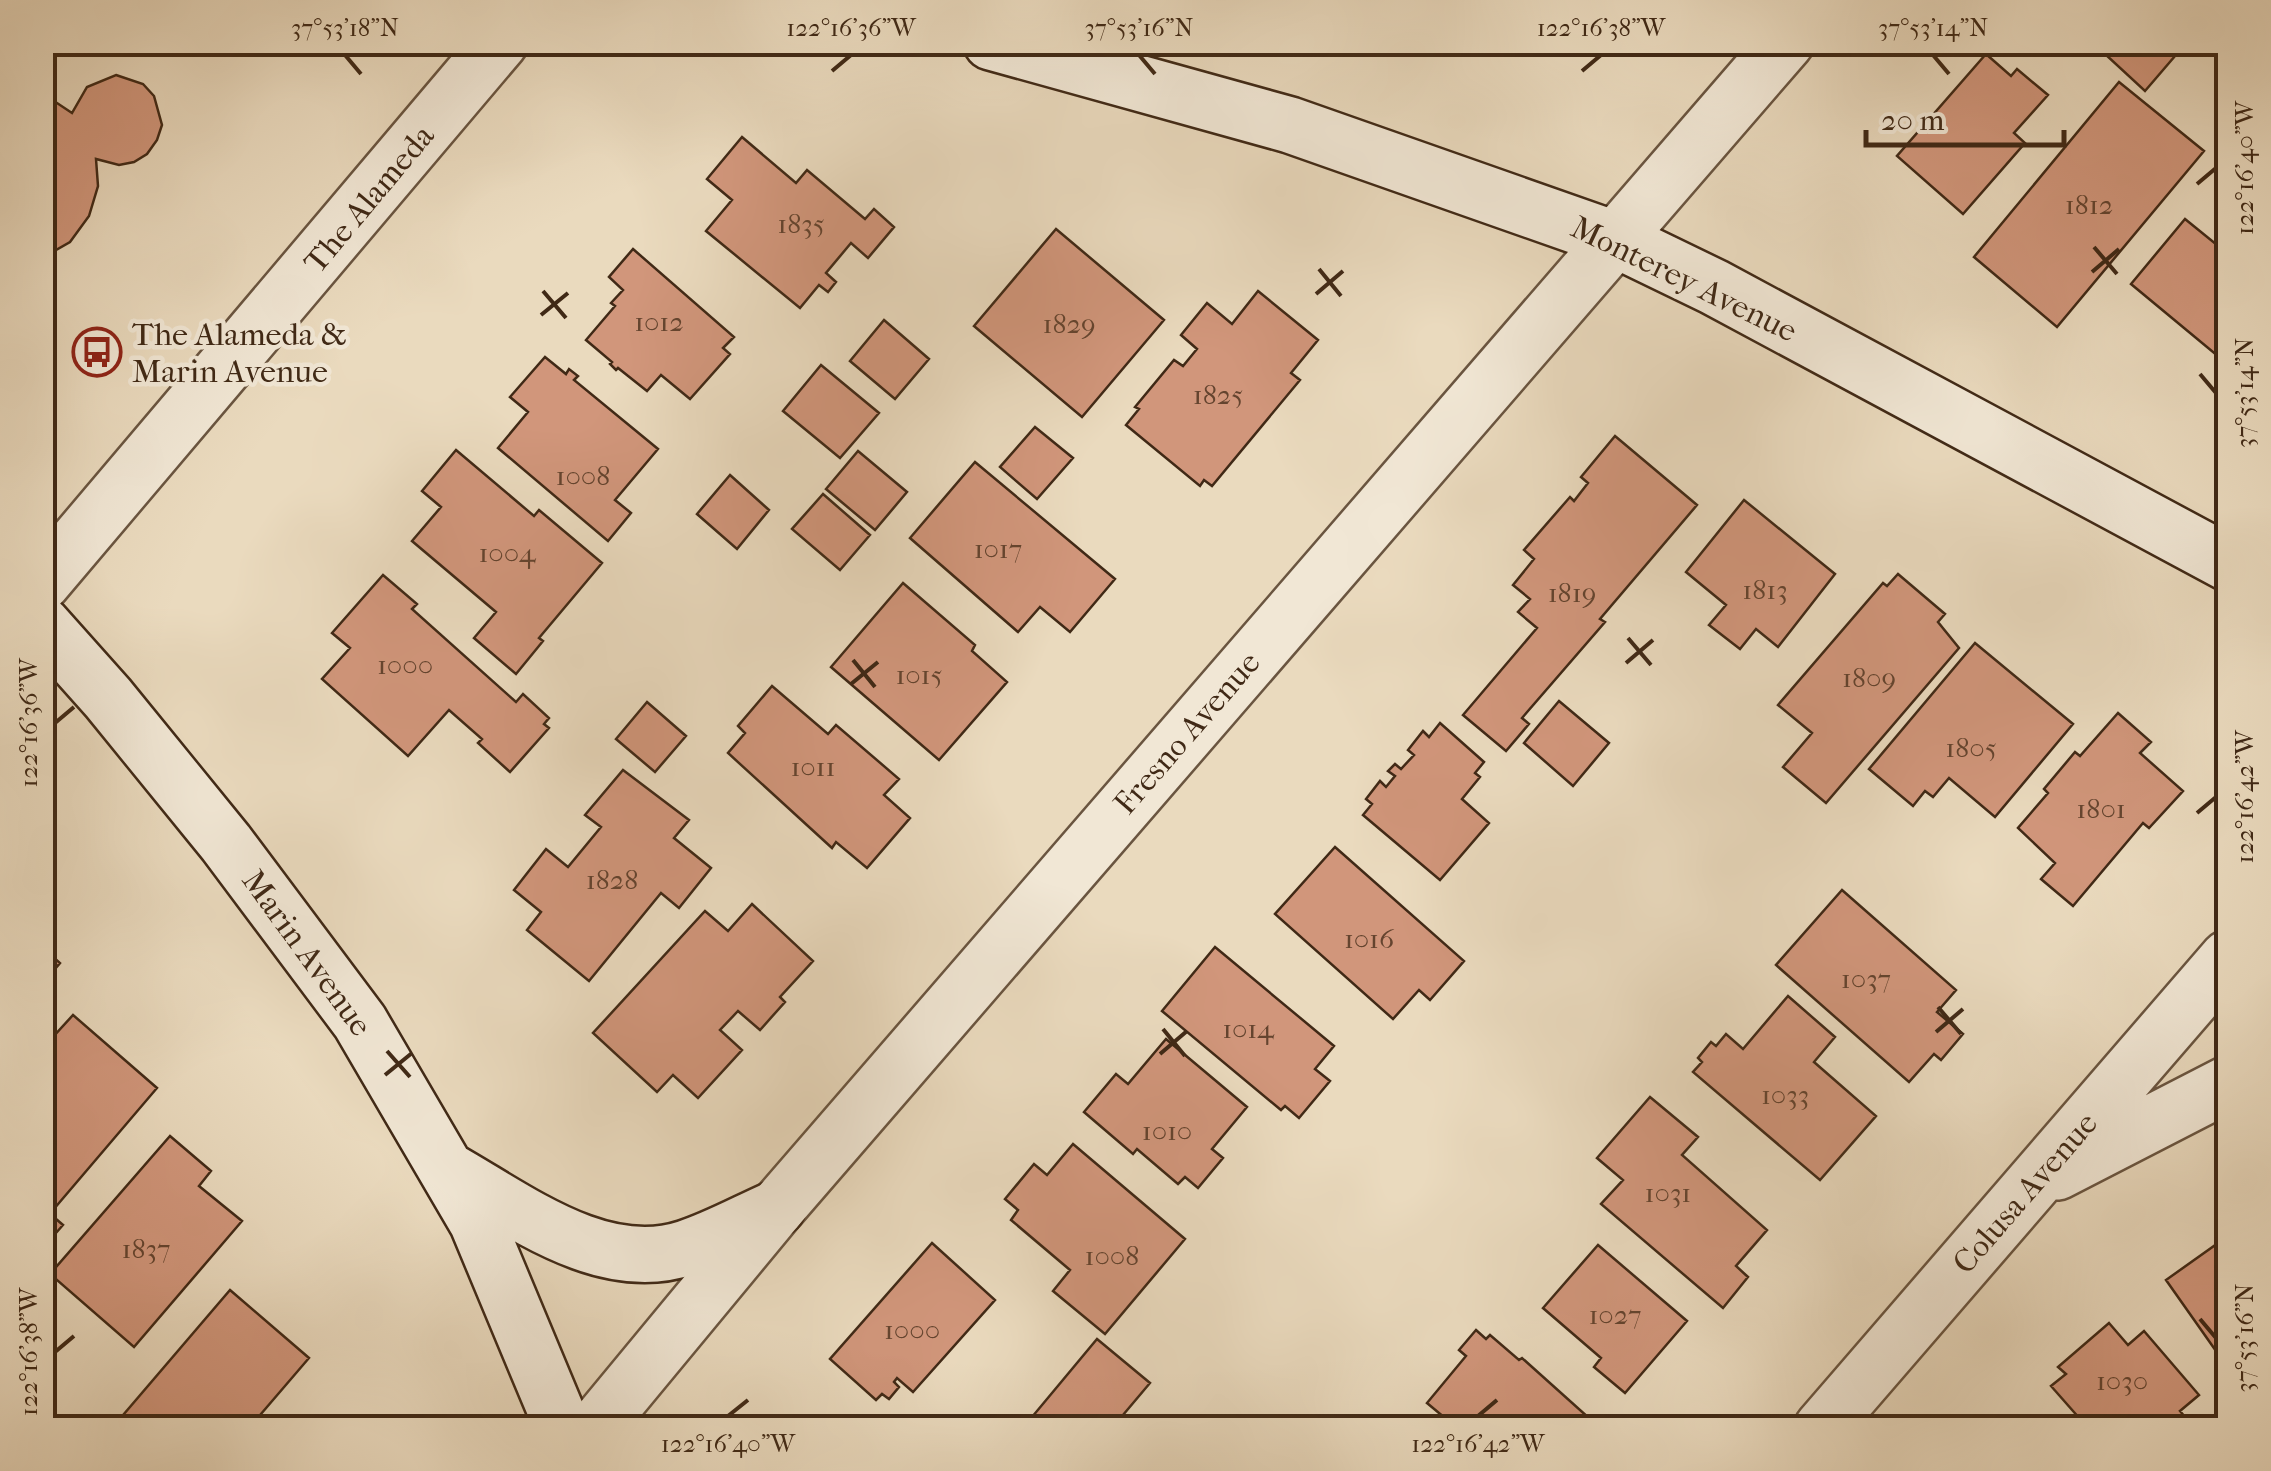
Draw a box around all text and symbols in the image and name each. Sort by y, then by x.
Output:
text: 37°53'18"N [291,13,399,42]
text: 122°16'36"W [786,13,917,42]
text: 37°53'16"N [1085,13,1193,42]
text: 122°16'38"W [1537,13,1667,42]
text: 37°53'14"N [1878,13,1988,42]
scale bar [1866,85,2064,147]
text: 122°16'40"W [2230,99,2259,235]
text: 20 m [1881,103,1944,138]
street label: The Alameda [296,117,442,280]
house number: 1812 [2065,188,2113,221]
house number: 1835 [777,207,825,240]
street label: Monterey Avenue [1565,208,1803,350]
house number: 1012 [634,305,684,338]
house number: 1829 [1042,307,1096,340]
place label: The Alameda & Marin Avenue [132,316,347,390]
bus stop icon: The Alameda & Marin Avenue [71,326,123,378]
text: 37°53'14"N [2230,338,2259,448]
house number: 1825 [1193,378,1243,411]
house number: 1008 [556,459,610,492]
house number: 1017 [974,532,1022,565]
house number: 1004 [479,536,537,569]
house number: 1813 [1742,573,1788,606]
house number: 1819 [1548,576,1596,609]
street label: Fresno Avenue [1106,644,1268,822]
house number: 1000 [377,648,433,681]
text: 122°16'36"W [14,657,43,788]
house number: 1015 [895,658,943,691]
house number: 1809 [1842,661,1896,694]
text: 122°16'42"W [2230,729,2259,864]
house number: 1805 [1945,731,1997,764]
house number: 1011 [790,750,836,783]
house number: 1801 [2076,792,2126,825]
street label: Marin Avenue [234,863,380,1043]
house number: 1828 [586,863,638,896]
house number: 1016 [1344,922,1395,955]
house number: 1037 [1841,962,1891,995]
house number: 1014 [1222,1012,1275,1045]
house number: 1033 [1761,1078,1809,1111]
street label: Colusa Avenue [1945,1105,2105,1281]
house number: 1010 [1142,1114,1192,1147]
house number: 1031 [1645,1176,1691,1209]
house number: 1837 [121,1232,171,1265]
house number: 1008 [1085,1239,1139,1272]
text: 37°53'16"N [2230,1284,2259,1392]
text: 122°16'38"W [14,1286,43,1416]
house number: 1027 [1588,1298,1642,1331]
house number: 1000 [884,1313,940,1346]
house number: 1030 [2096,1364,2148,1397]
text: 122°16'40"W [661,1429,797,1458]
text: 122°16'42"W [1411,1429,1546,1458]

